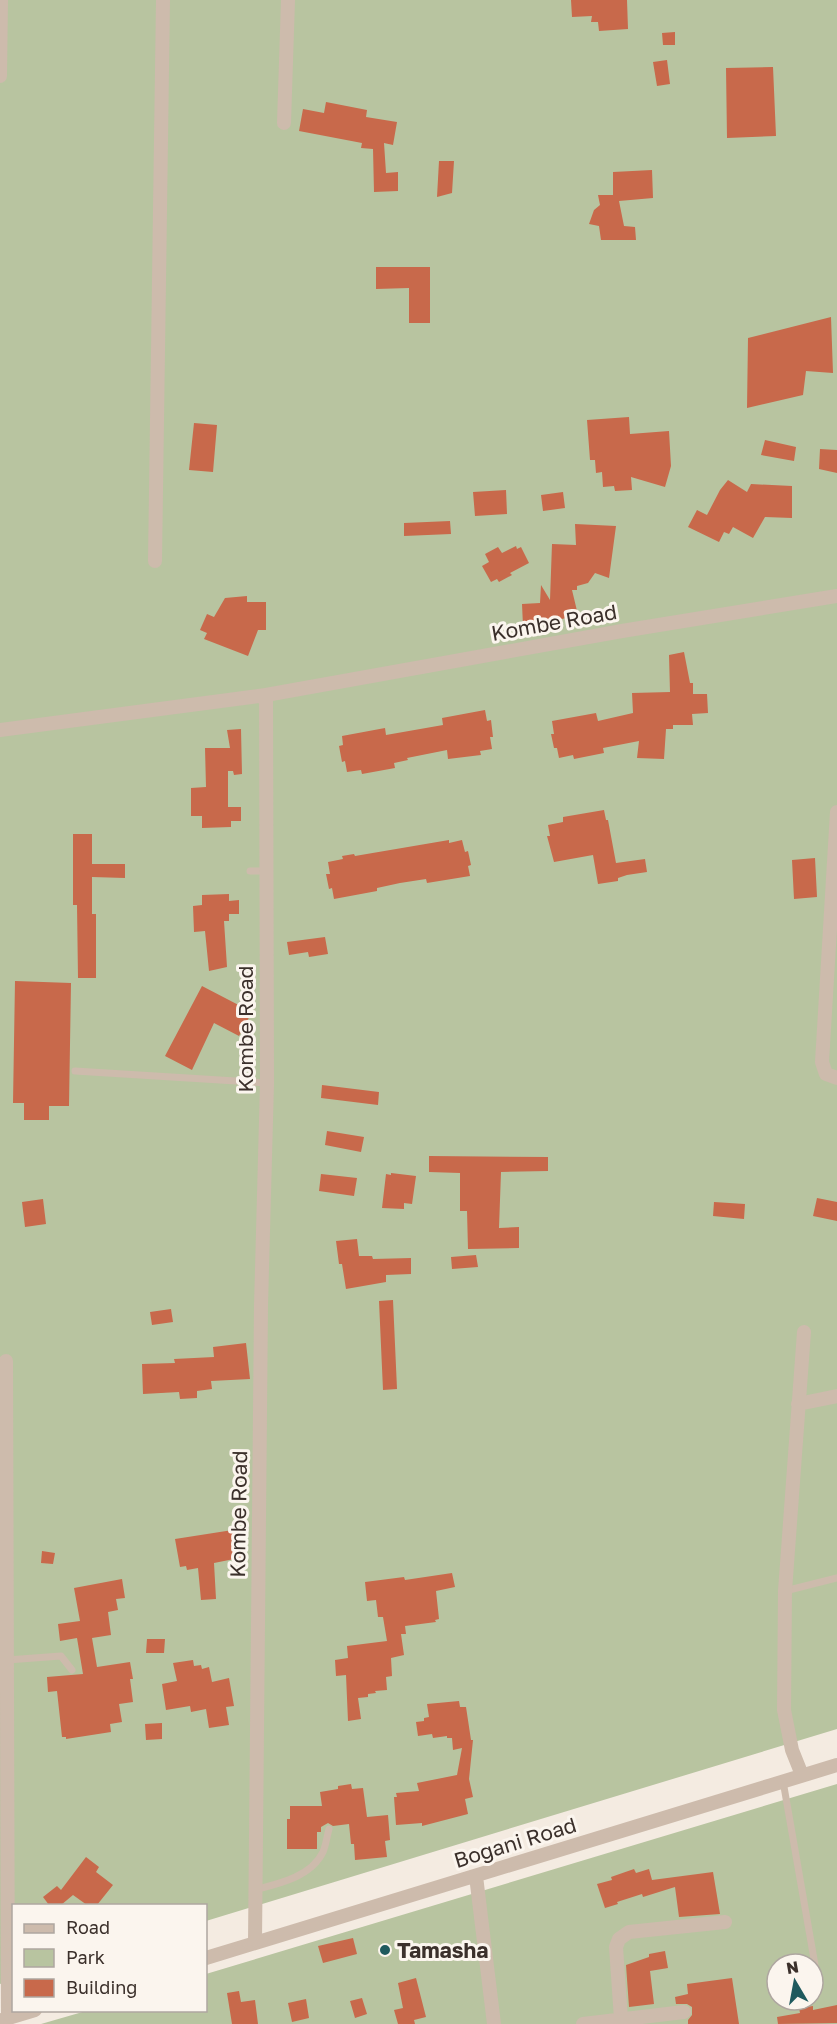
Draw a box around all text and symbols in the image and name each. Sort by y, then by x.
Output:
street label: Kombe Road [489,598,619,646]
street label: Kombe Road [232,965,258,1093]
street label: Kombe Road [224,1450,252,1578]
street label: Bogani Road [451,1811,579,1873]
legend [12,1904,207,2012]
text: Road [66,1916,110,1938]
place label: Tamasha [397,1937,488,1963]
marker: Tamasha [378,1943,392,1957]
text: Park [66,1946,105,1968]
north arrow [765,1952,825,2012]
text: N [785,1956,800,1978]
text: Building [66,1976,137,1998]

